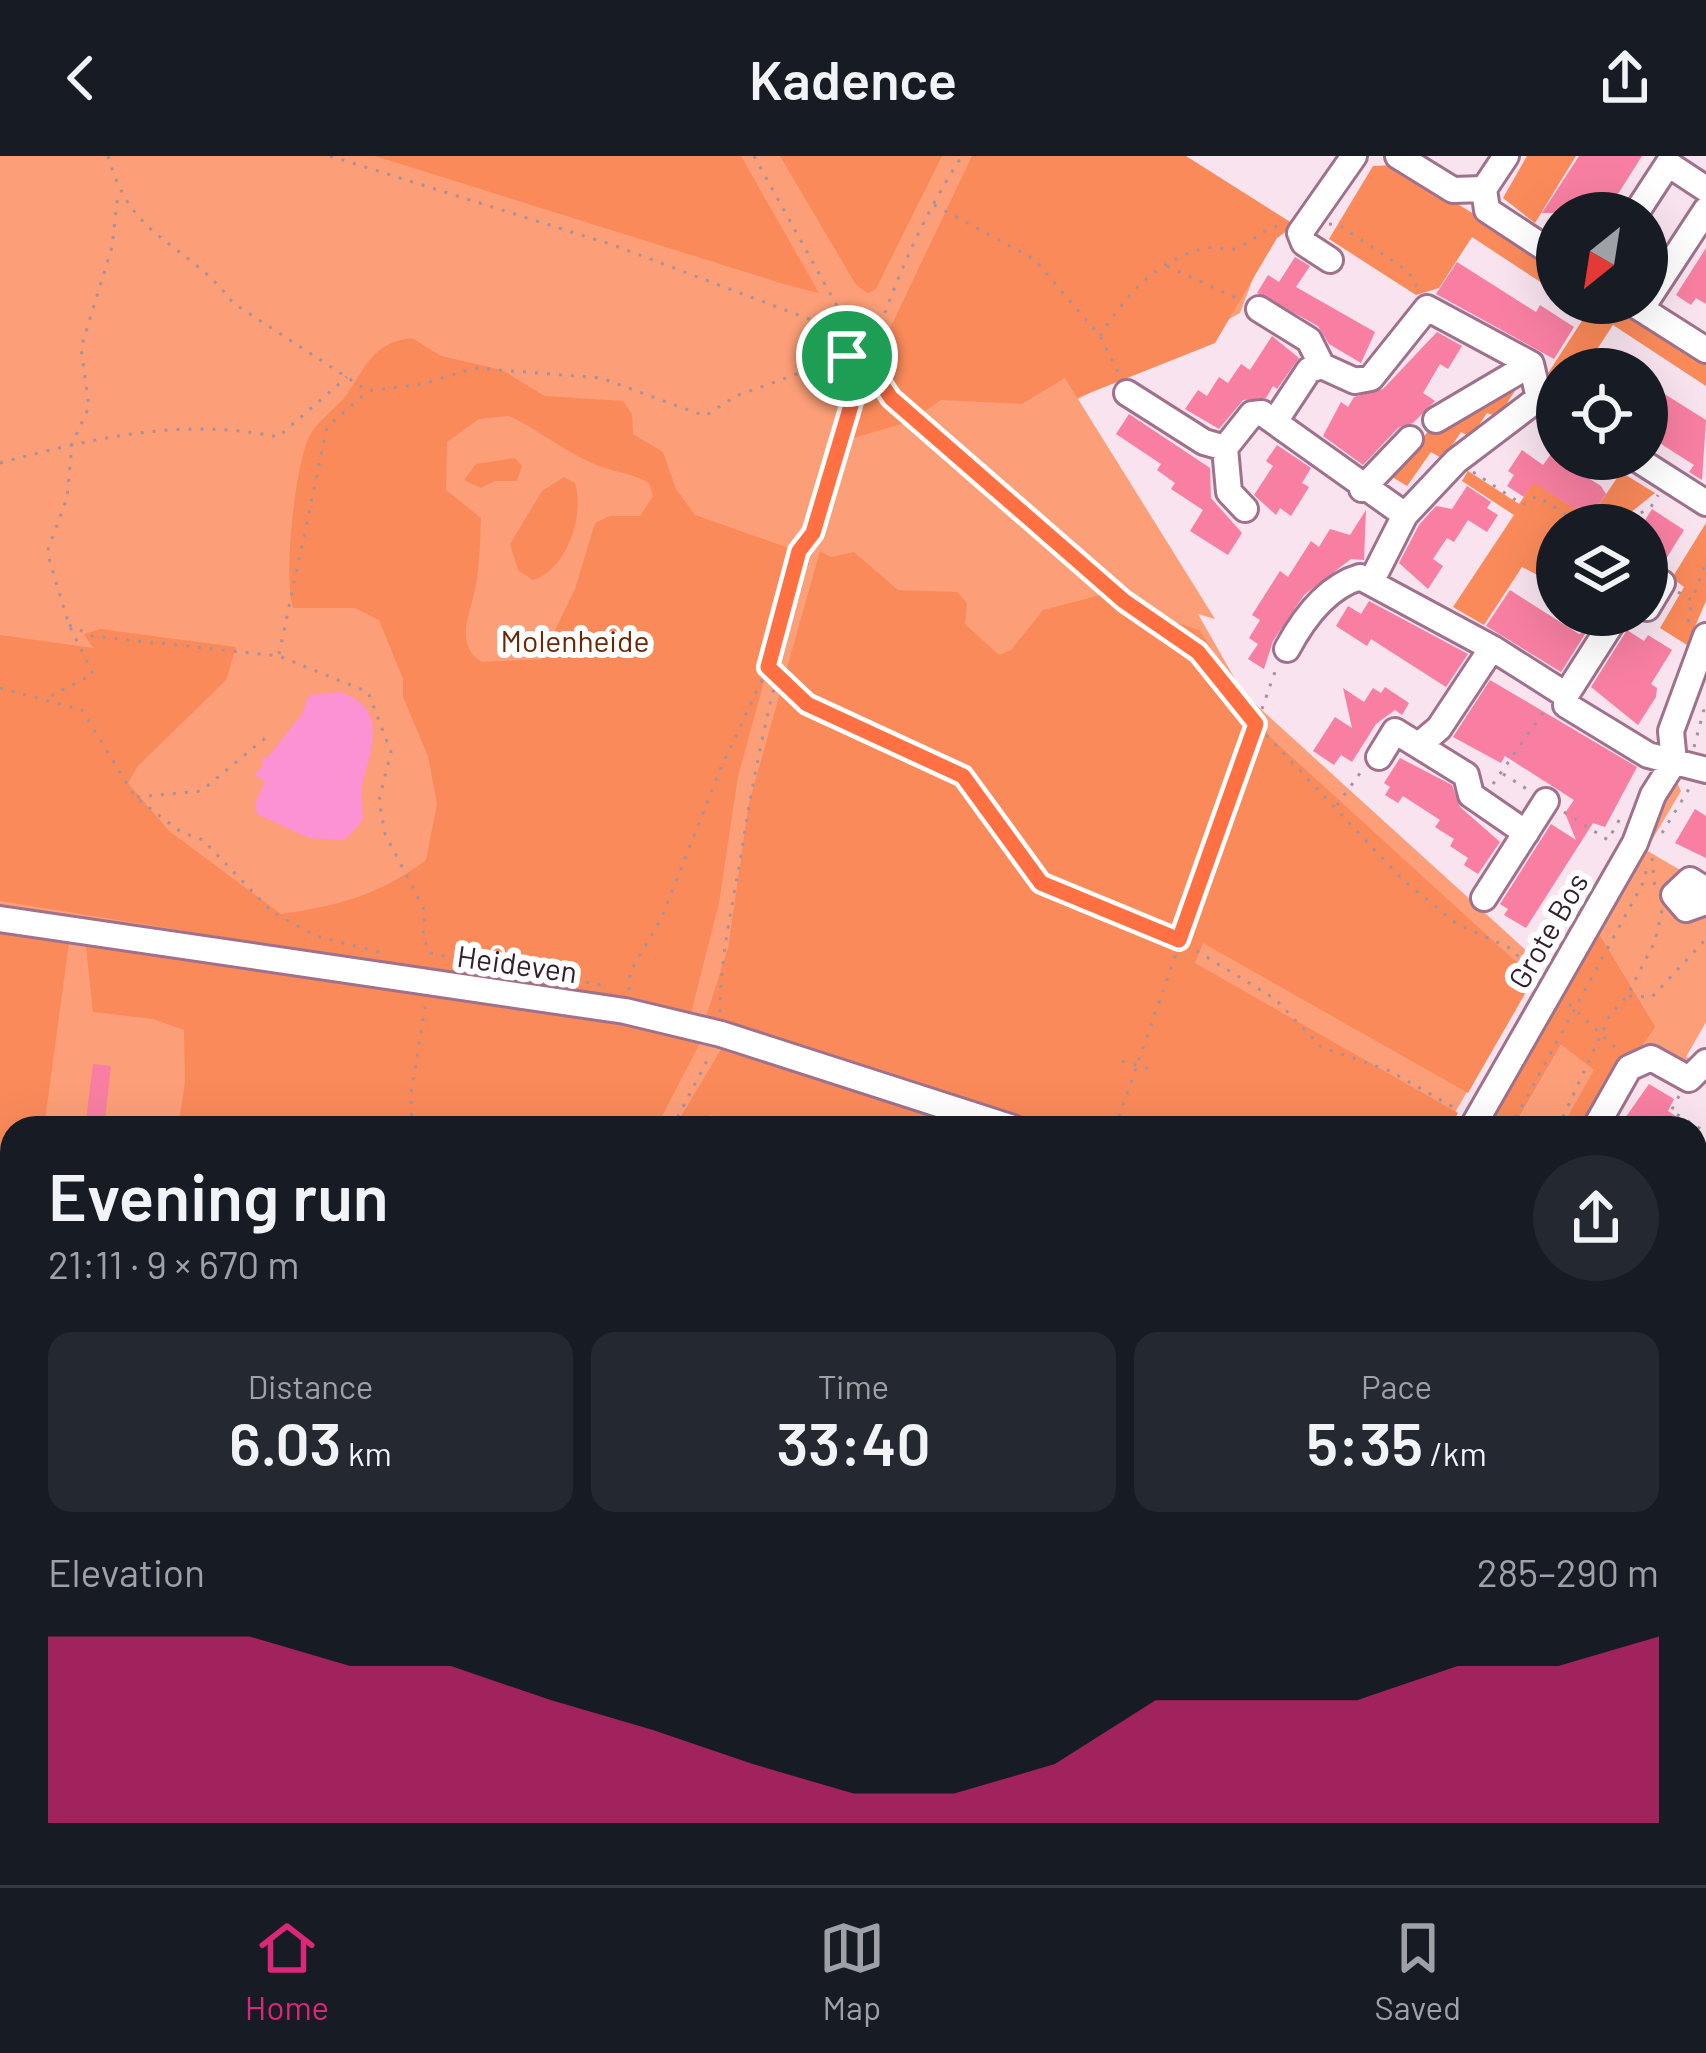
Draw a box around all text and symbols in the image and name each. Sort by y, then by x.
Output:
icon: back [48,45,114,111]
icon: share [1592,45,1658,111]
text: Kadence [749,46,957,111]
north arrow [1536,192,1668,324]
map controls [1536,192,1668,636]
pin [796,305,898,407]
icon: arrive [814,323,880,389]
button: locate [1536,348,1668,480]
button: layers [1536,504,1668,636]
park label: Molenheide [501,622,649,658]
street label: Grote Bos [1500,866,1595,994]
street label: Heideven [455,937,580,989]
text: Evening run [48,1155,389,1234]
button: share [1533,1155,1659,1281]
text: 21:11 · 9 × 670 m [48,1240,299,1287]
text: Distance [248,1366,373,1406]
text: Time [818,1366,889,1406]
text: Pace [1361,1366,1432,1406]
text: 6.03 [229,1406,341,1478]
text: 33:40 [776,1406,931,1478]
text: 5:35 [1306,1406,1423,1478]
text: km [341,1433,392,1473]
text: /km [1423,1433,1487,1473]
text: Elevation [48,1548,205,1595]
text: 285–290 m [1477,1548,1659,1595]
tab: Home [245,1915,329,2027]
tab: Map [819,1915,885,2027]
tab: Saved [1375,1915,1461,2027]

